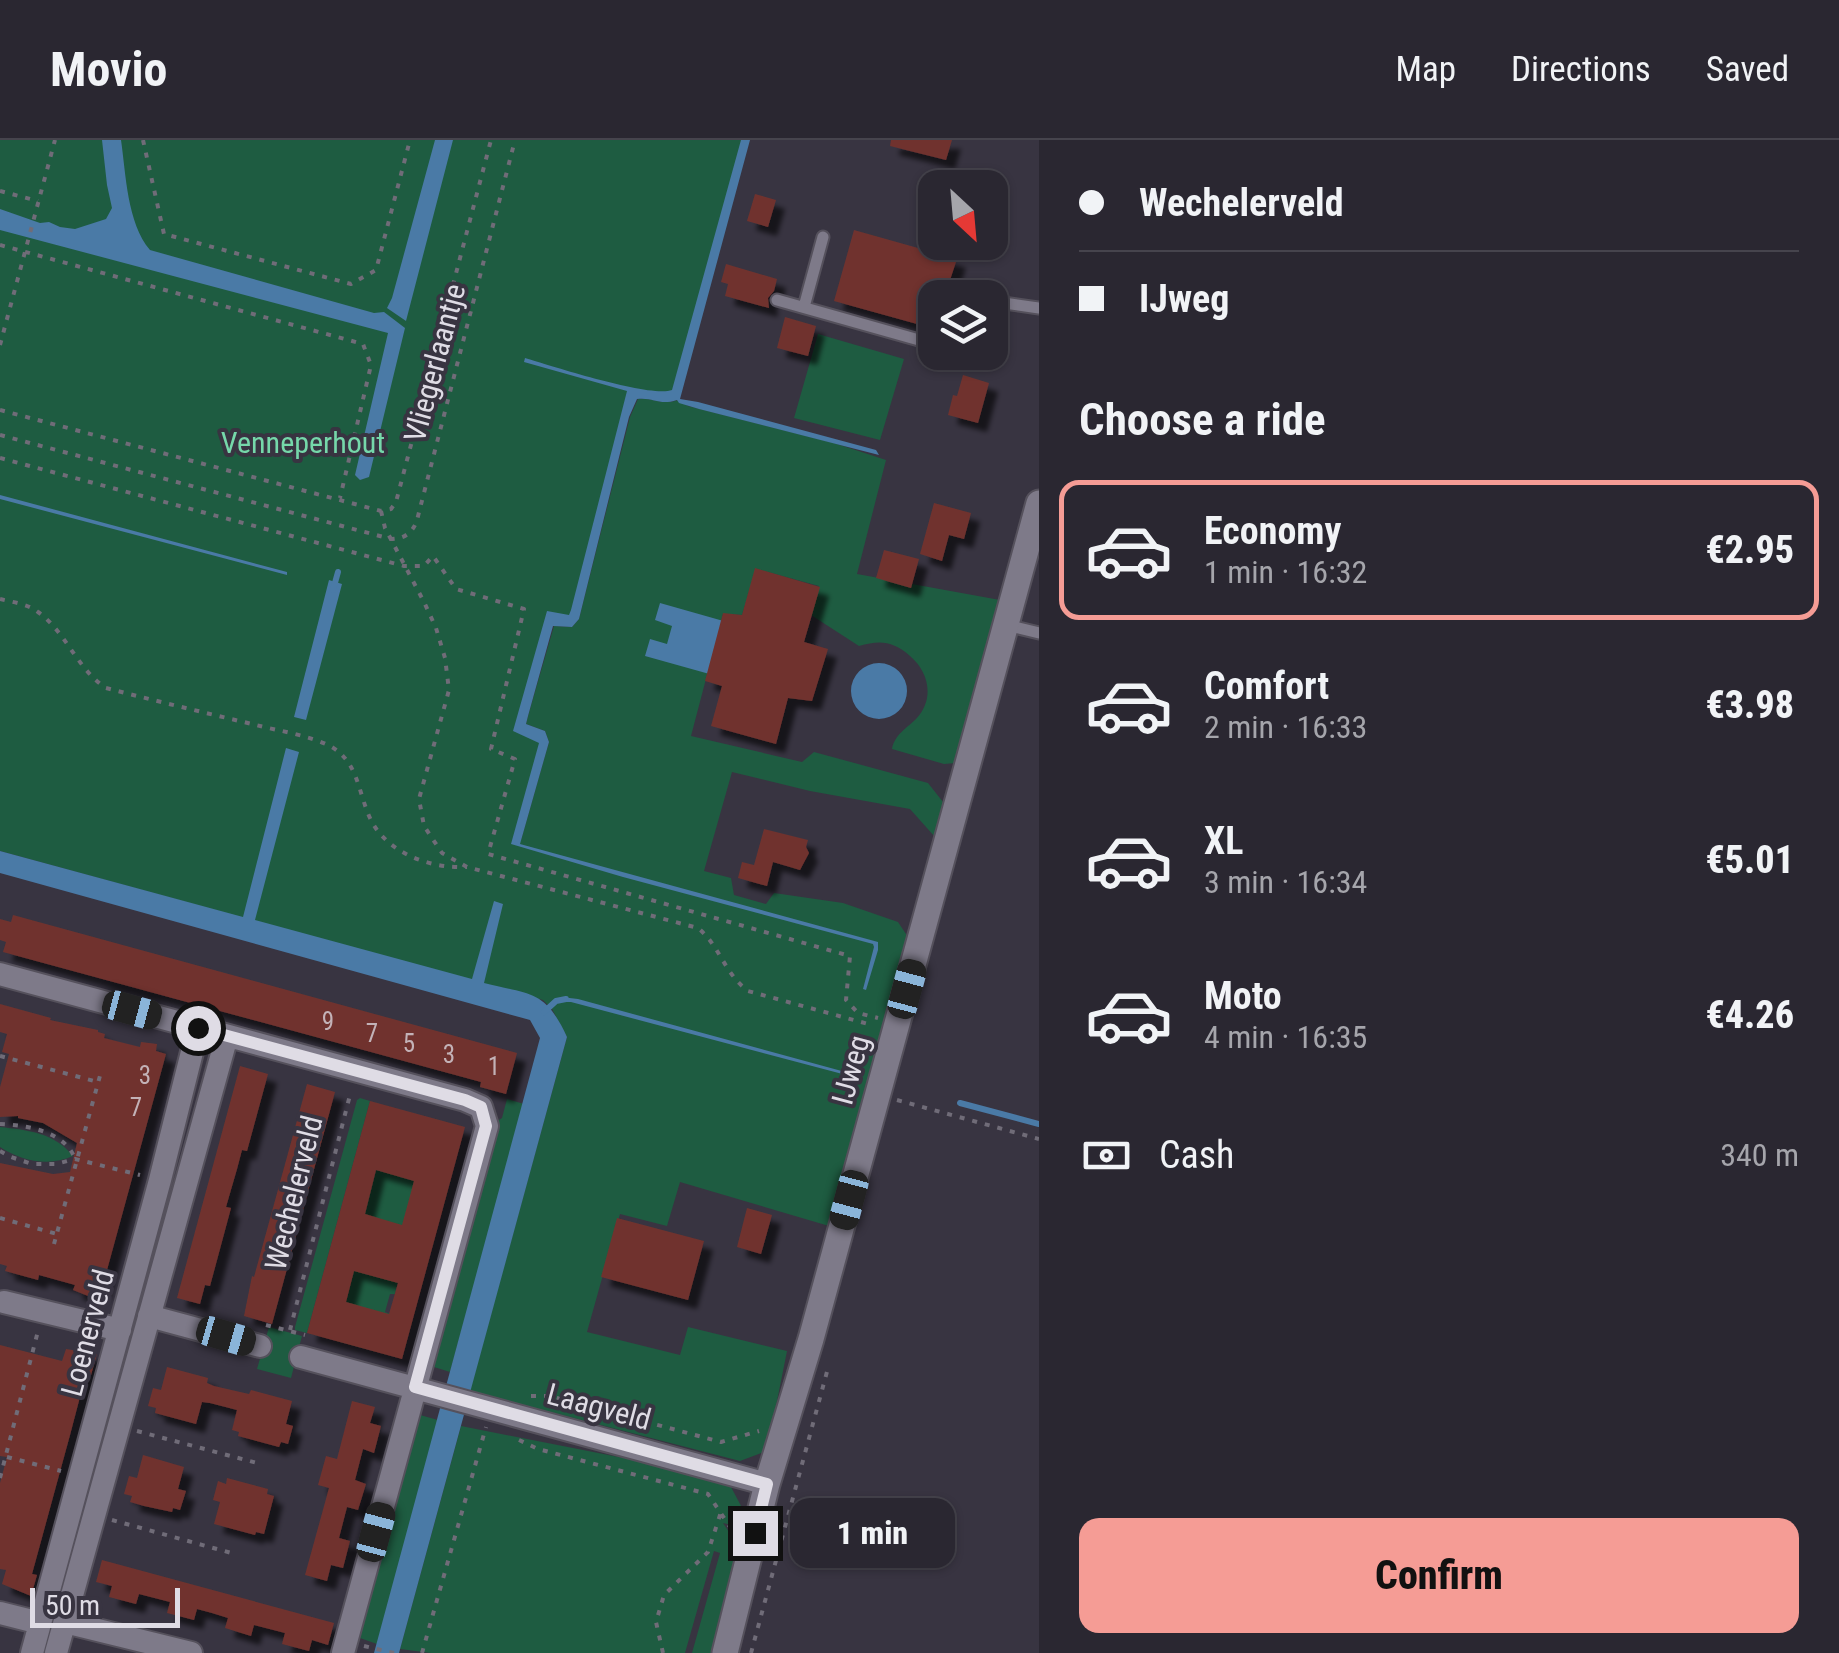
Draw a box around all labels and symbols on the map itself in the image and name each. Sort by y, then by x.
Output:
north arrow [918,170,1008,260]
street label: Vliegerlaantje [397,280,472,446]
park label: Venneperhout [221,425,385,460]
car [885,956,929,1022]
car [99,988,165,1032]
route start [176,1006,221,1051]
house number: 9 [322,1007,334,1036]
house number: 7 [366,1019,378,1048]
house number: 5 [403,1029,415,1058]
street label: IJweg [825,1031,877,1108]
house number: 3 [443,1040,455,1069]
house number: 1 [488,1052,500,1081]
house number: 3 [139,1061,151,1090]
house number: 7 [130,1093,142,1122]
street label: Wechelerveld [257,1112,330,1274]
car [827,1167,871,1233]
street label: Loenerveld [54,1266,121,1400]
car [193,1313,259,1359]
street label: Laagveld [543,1376,655,1437]
callout: 1 min [790,1498,955,1568]
car [354,1499,398,1565]
route end [733,1511,778,1556]
scale bar [30,1583,180,1628]

